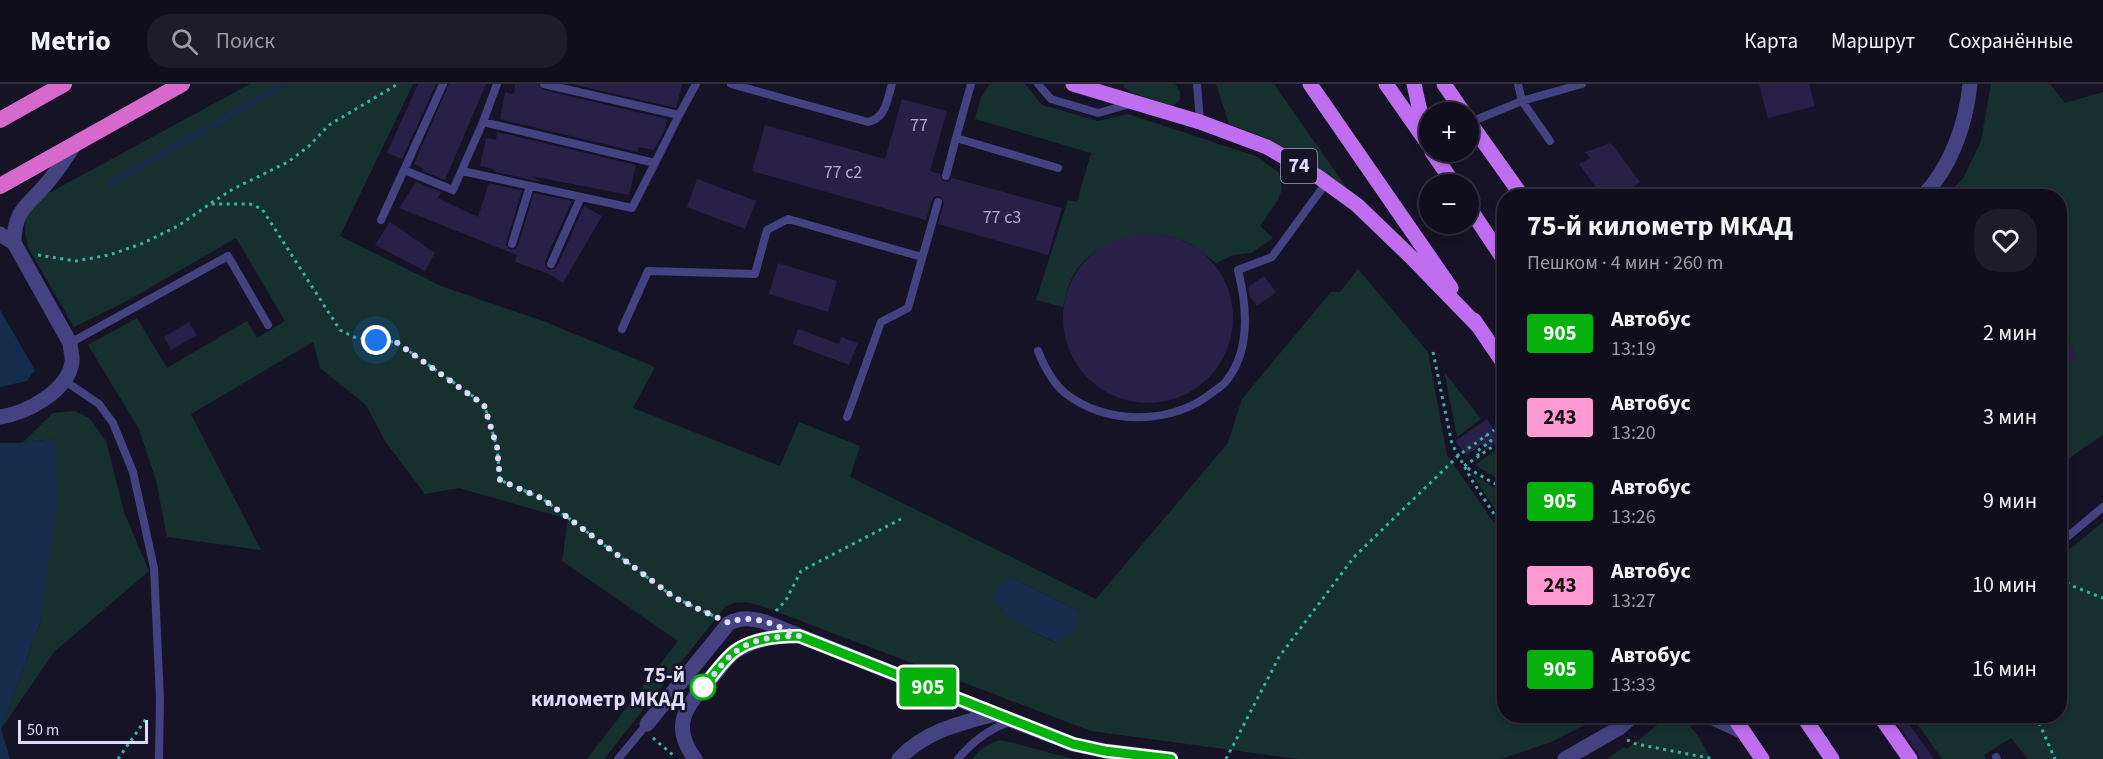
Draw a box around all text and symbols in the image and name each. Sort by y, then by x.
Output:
search box [147,14,567,68]
text: Metrio [30,21,111,61]
icon: search [168,25,201,58]
text: Поиск [216,25,275,57]
text: Карта [1744,26,1798,56]
text: Маршрут [1831,26,1915,56]
text: Сохранённые [1948,26,2073,56]
map controls [1419,102,1479,234]
button: + [1419,102,1479,162]
house number: 77 [910,113,928,138]
road number: 74 [1281,149,1317,183]
house number: 77 с2 [824,160,862,185]
button: − [1419,174,1479,234]
house number: 77 с3 [983,205,1021,230]
text: 75-й километр МКАД [1527,206,1793,246]
button: heart [1974,209,2037,272]
text: Пешком · 4 мин · 260 m [1527,249,1723,277]
text: Автобус [1611,303,1691,335]
text: 2 мин [1983,317,2037,349]
text: 905 [1543,318,1577,348]
your location [361,325,391,355]
text: 13:19 [1611,335,1656,363]
text: Автобус [1611,387,1691,419]
text: 3 мин [1983,401,2037,433]
text: 243 [1543,402,1577,432]
text: 13:20 [1611,419,1656,447]
text: Автобус [1611,471,1691,503]
text: 9 мин [1983,485,2037,517]
text: 905 [1543,486,1577,516]
text: 13:26 [1611,503,1656,531]
text: Автобус [1611,555,1691,587]
text: 10 мин [1972,569,2037,601]
text: 243 [1543,570,1577,600]
text: 13:27 [1611,587,1656,615]
text: Автобус [1611,639,1691,671]
text: 16 мин [1972,653,2037,685]
text: 905 [1543,654,1577,684]
place label: 75-й километр МКАД [531,660,685,714]
line badge: 905 [894,668,962,706]
text: 13:33 [1611,671,1656,699]
text: 905 [911,672,945,702]
marker: 75-й километр МКАД [690,674,716,700]
scale bar [18,717,148,744]
text: 50 m [27,719,59,741]

